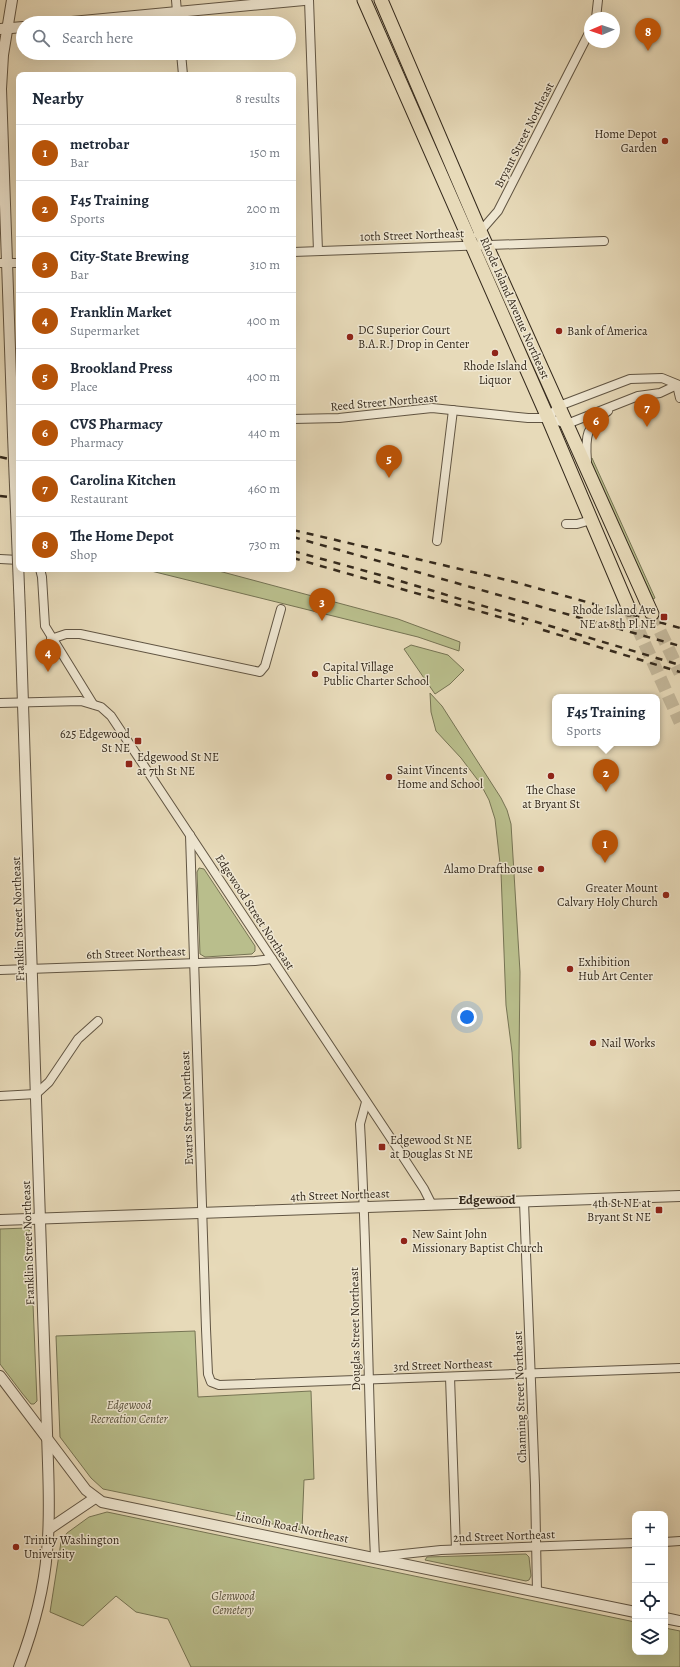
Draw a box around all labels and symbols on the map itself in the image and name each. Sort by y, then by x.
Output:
north arrow [584,12,620,48]
pin: 8 [635,18,661,51]
street label: Bryant Street Northeast [490,79,558,191]
place label: Home Depot Garden [594,126,657,156]
marker: Home Depot Garden [660,136,670,146]
street label: 10th Street Northeast [360,225,464,245]
street label: Rhode Island Avenue Northeast [476,234,554,382]
place label: DC Superior Court B.A.R.J Drop in Center [358,322,470,352]
place label: Bank of America [567,323,648,339]
marker: Bank of America [554,326,564,336]
marker: DC Superior Court B.A.R.J Drop in Center [345,332,355,342]
marker: Rhode Island Liquor [490,348,500,358]
place label: Rhode Island Liquor [463,358,528,388]
street label: Reed Street Northeast [330,389,438,415]
pin: 7 [634,394,660,427]
pin: 6 [583,407,609,440]
pin: 5 [376,445,402,478]
pin: 3 [309,588,335,621]
place label: Rhode Island Ave NE at 8th Pl NE [572,602,656,632]
marker: Rhode Island Ave NE at 8th Pl NE [659,612,669,622]
pin: 4 [35,639,61,672]
place label: Capital Village Public Charter School [323,659,429,689]
marker: Capital Village Public Charter School [310,669,320,679]
place label: 625 Edgewood St NE [60,726,131,756]
marker: 625 Edgewood St NE [133,736,143,746]
place label: Edgewood St NE at 7th St NE [137,749,219,779]
marker: Edgewood St NE at 7th St NE [124,759,134,769]
pin: 2 [593,759,619,792]
place label: Saint Vincents Home and School [397,762,483,792]
marker: The Chase at Bryant St [546,771,556,781]
marker: Saint Vincents Home and School [384,772,394,782]
place label: The Chase at Bryant St [522,782,580,812]
pin: 1 [592,830,618,863]
street label: Edgewood Street Northeast [212,851,298,973]
street label: Franklin Street Northeast [8,856,28,982]
place label: Alamo Drafthouse [443,861,533,877]
marker: Alamo Drafthouse [536,864,546,874]
place label: Greater Mount Calvary Holy Church [557,880,659,910]
marker: Greater Mount Calvary Holy Church [661,890,671,900]
street label: 6th Street Northeast [86,943,186,963]
place label: Exhibition Hub Art Center [578,954,653,984]
marker: Exhibition Hub Art Center [565,964,575,974]
your location [457,1007,477,1027]
place label: Nail Works [601,1035,655,1051]
marker: Nail Works [588,1038,598,1048]
street label: Evarts Street Northeast [177,1051,197,1165]
place label: Edgewood St NE at Douglas St NE [390,1132,473,1162]
marker: Edgewood St NE at Douglas St NE [377,1142,387,1152]
street label: Franklin Street Northeast [18,1180,38,1306]
street label: 4th Street Northeast [290,1185,390,1205]
district label: Edgewood [459,1191,515,1208]
place label: 4th St NE at Bryant St NE [587,1195,651,1225]
marker: 4th St NE at Bryant St NE [654,1205,664,1215]
place label: New Saint John Missionary Baptist Church [412,1226,544,1256]
marker: New Saint John Missionary Baptist Church [399,1236,409,1246]
street label: Douglas Street Northeast [346,1267,364,1391]
street label: Channing Street Northeast [510,1331,530,1463]
street label: 3rd Street Northeast [393,1355,493,1375]
park label: Edgewood Recreation Center [90,1397,169,1427]
street label: Lincoln Road Northeast [234,1507,350,1547]
street label: 2nd Street Northeast [453,1526,555,1546]
place label: Trinity Washington University [24,1532,120,1562]
marker: Trinity Washington University [11,1542,21,1552]
park label: Glenwood Cemetery [211,1588,255,1618]

